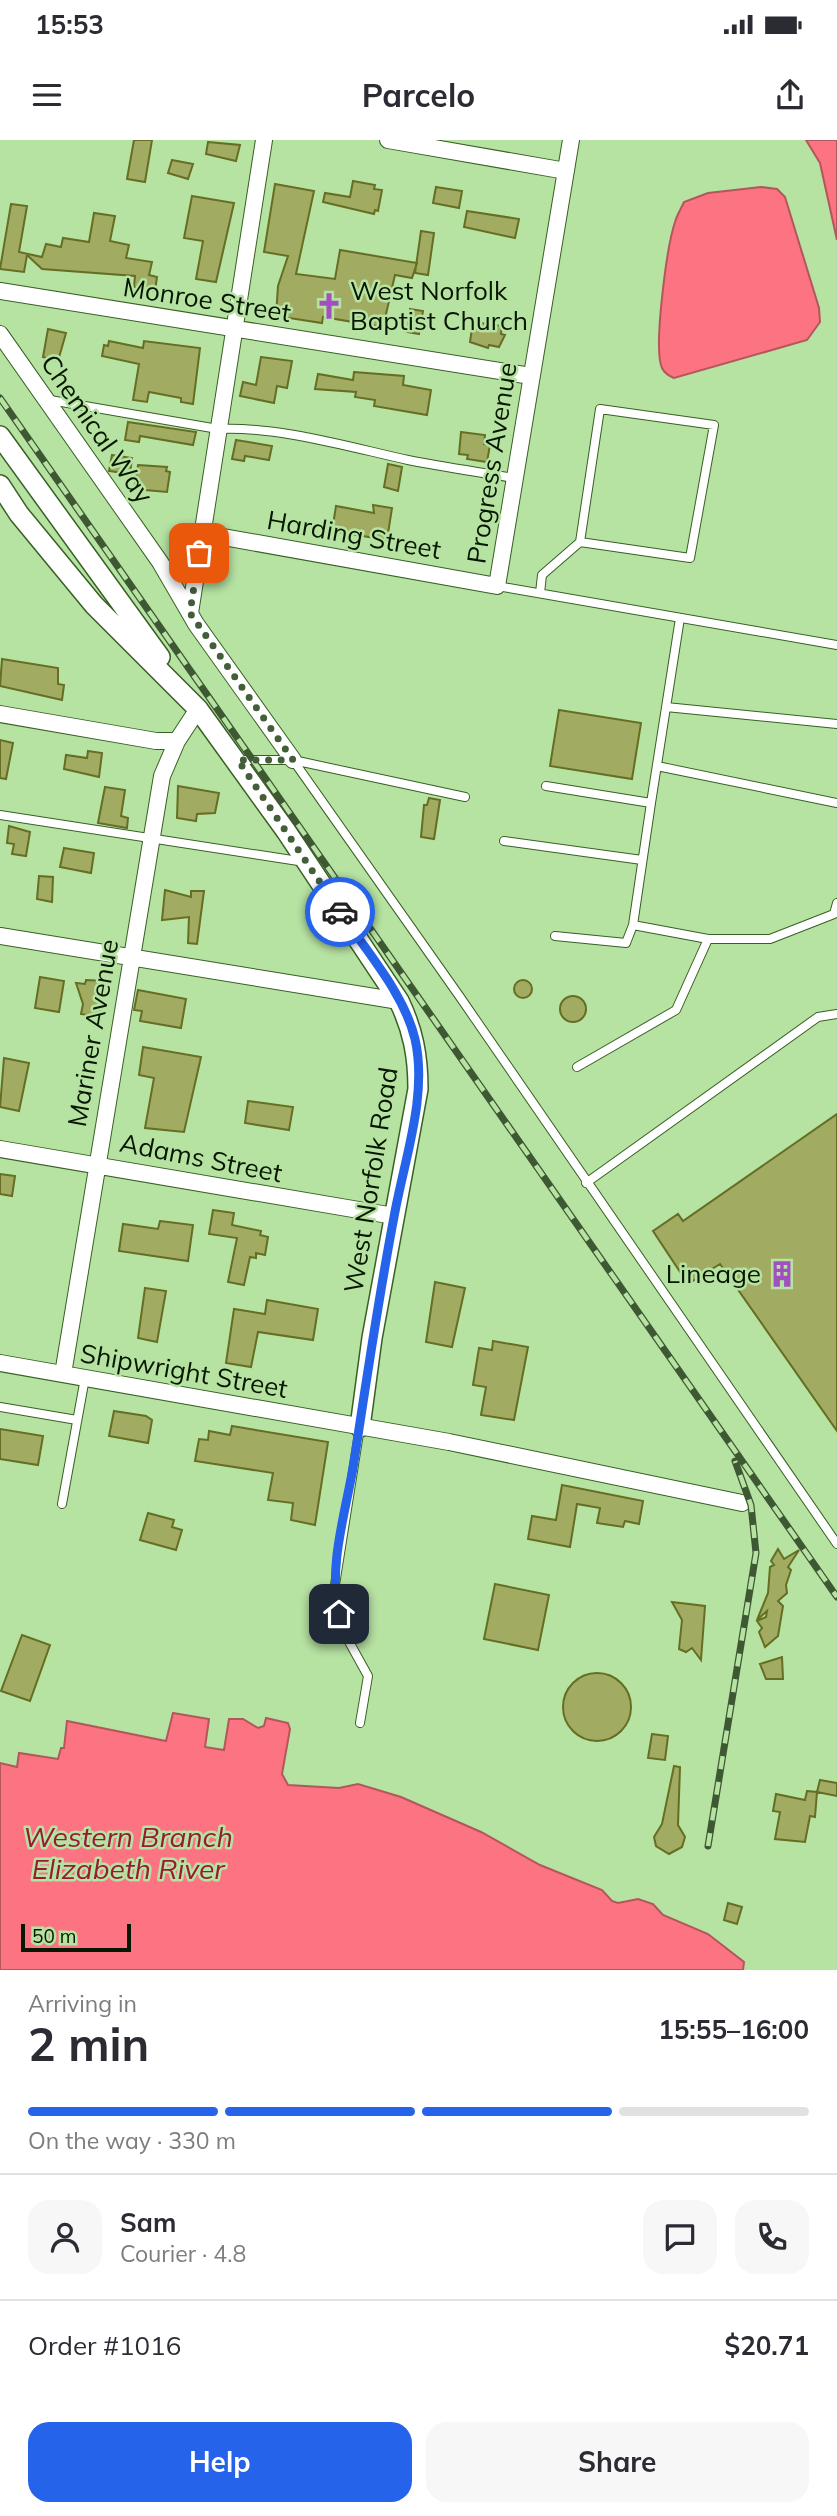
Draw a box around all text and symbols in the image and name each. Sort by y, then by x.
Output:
text: 15:53 [35,8,104,41]
text: Parcelo [362,75,475,115]
icon: menu [28,76,66,114]
icon: share [771,76,809,114]
street label: Monroe Street [121,270,293,329]
place label: West Norfolk Baptist Church [350,274,528,337]
church icon: West Norfolk Baptist Church [314,291,344,321]
street label: Chemical Way [34,348,161,510]
street label: Progress Avenue [459,360,524,566]
street label: Harding Street [264,503,444,566]
pin [169,523,229,583]
icon: bag [180,534,218,572]
courier [305,877,375,947]
icon: car [321,893,359,931]
street label: Mariner Avenue [60,937,125,1129]
street label: West Norfolk Road [336,1065,405,1295]
street label: Adams Street [117,1126,285,1189]
place label: Lineage [666,1257,761,1290]
building icon: Lineage [767,1259,797,1289]
street label: Shipwright Street [78,1336,290,1405]
pin [309,1584,369,1644]
icon: home [320,1595,358,1633]
water label: Western Branch Elizabeth River [23,1819,233,1886]
scale bar [21,1921,131,1953]
text: 50 m [32,1924,76,1948]
text: Arriving in [28,1989,137,2018]
text: 15:55–16:00 [658,2013,809,2046]
text: 2 min [28,2015,149,2073]
text: On the way · 330 m [28,2126,236,2155]
button: person [28,2200,102,2274]
button: chat [643,2200,717,2274]
button: phone [735,2200,809,2274]
text: Sam [120,2206,176,2239]
text: Courier · 4.8 [120,2239,246,2268]
text: Order #1016 [28,2329,181,2362]
text: $20.71 [725,2329,809,2362]
button: Help [28,2422,412,2502]
button: Share [426,2422,809,2502]

